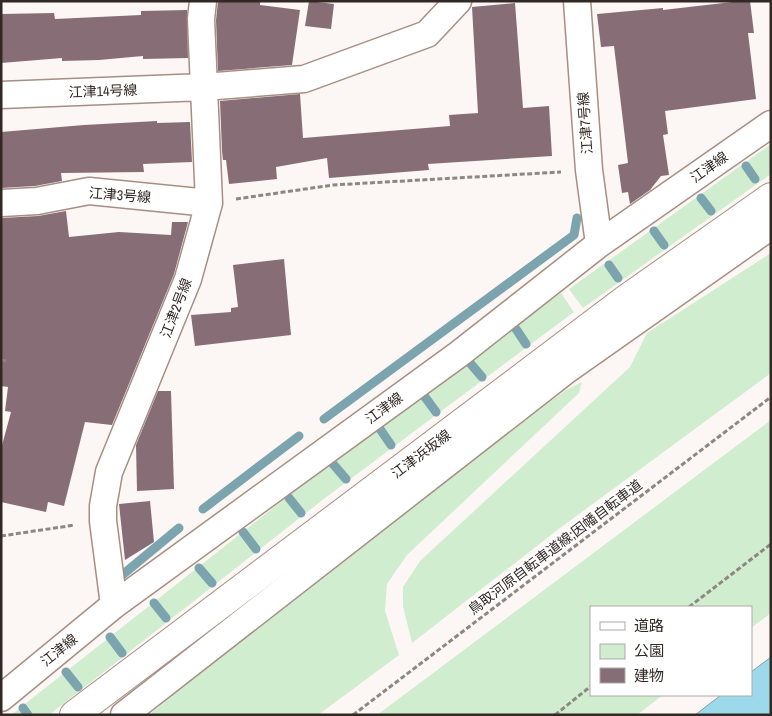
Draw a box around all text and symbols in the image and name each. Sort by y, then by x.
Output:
street label: 江津14号線 [68,81,138,101]
street label: 江津7号線 [574,91,596,155]
street label: 江津線 [687,148,731,186]
street label: 江津3号線 [88,184,152,206]
street label: 江津2号線 [156,276,196,340]
street label: 江津線 [362,388,406,428]
street label: 江津浜坂線 [388,426,454,482]
street label: 鳥取河原自転車道線;因幡自転車道 [464,476,646,618]
legend [590,606,752,696]
text: 道路 [634,615,664,636]
street label: 江津線 [37,630,81,670]
text: 公園 [634,640,664,661]
text: 建物 [634,665,664,686]

